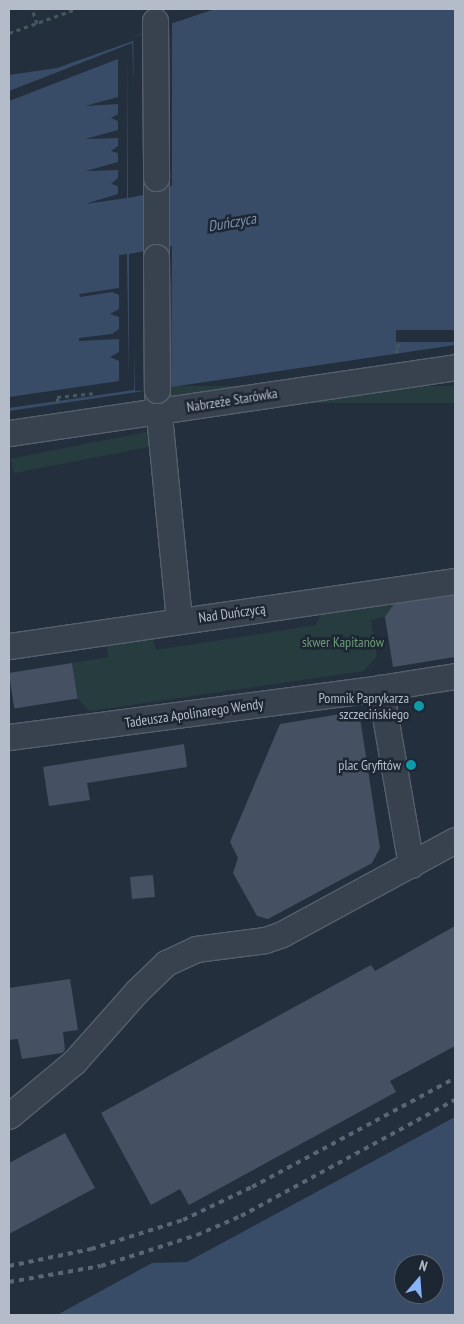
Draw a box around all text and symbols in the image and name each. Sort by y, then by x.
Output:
water label: Duńczyca [207,209,257,235]
street label: Nabrzeże Starówka [185,385,279,415]
street label: Nad Duńczycą [197,600,267,626]
park label: skwer Kapitanów [302,634,384,650]
place label: Pomnik Paprykarza szczecińskiego [318,690,409,722]
street label: Tadeusza Apolinarego Wendy [123,695,265,731]
marker: Pomnik Paprykarza szczecińskiego [413,700,425,712]
place label: plac Gryfitów [338,757,401,773]
marker: plac Gryfitów [405,759,417,771]
north arrow [394,1254,444,1304]
text: N [417,1256,430,1275]

